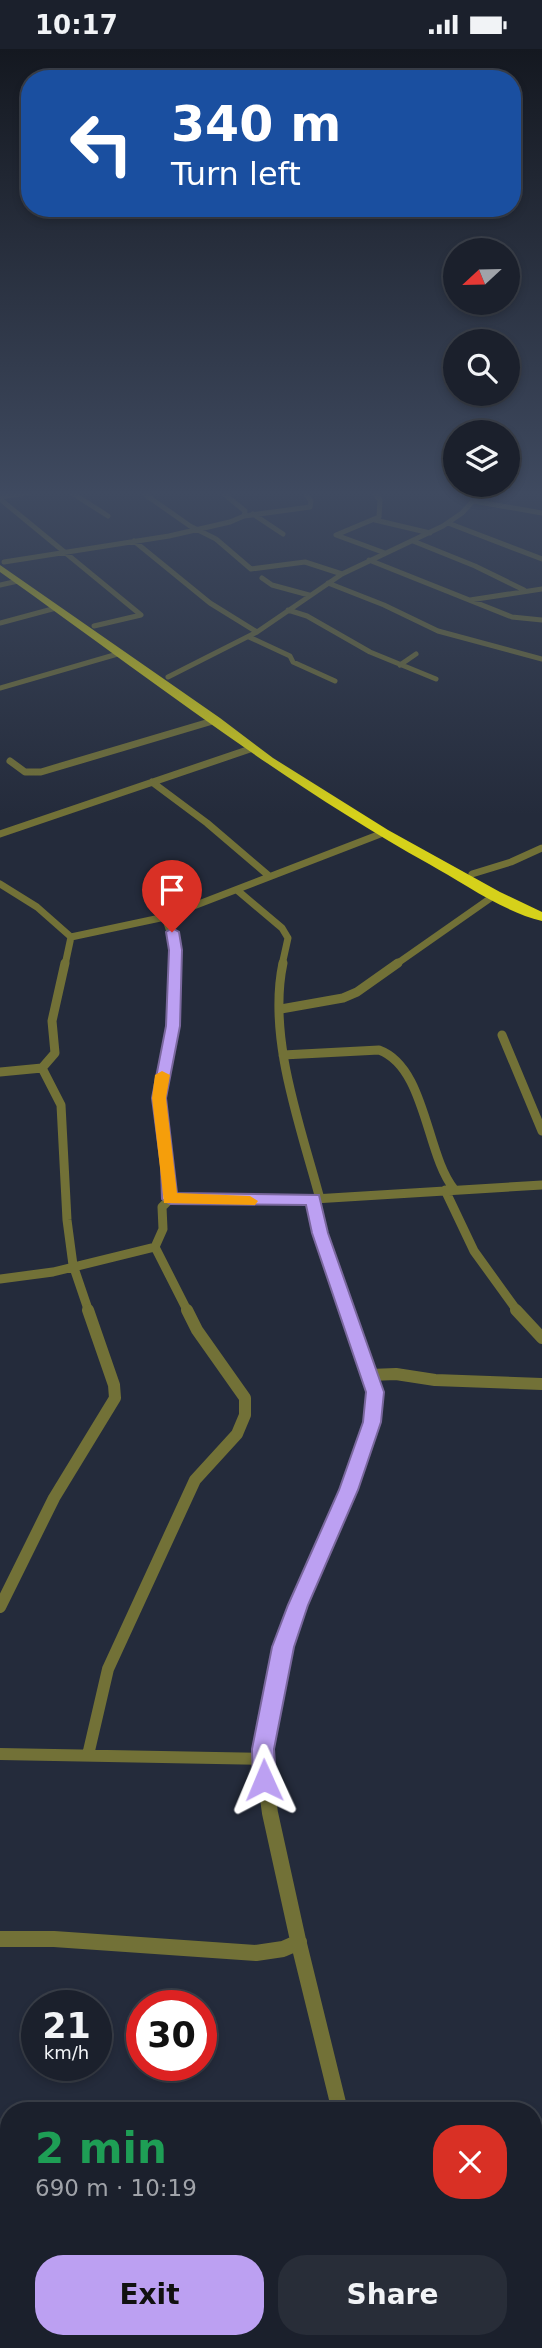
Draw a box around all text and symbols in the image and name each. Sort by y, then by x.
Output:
text: 10:17 [35,10,118,40]
text: 340 m [171,96,341,153]
icon: left [56,98,147,189]
text: Turn left [171,155,301,193]
north arrow [443,238,520,315]
map controls [443,238,520,497]
button: search [443,329,520,406]
button: layers [443,420,520,497]
pin [142,860,202,932]
icon: arrive [153,871,191,909]
position arrow [227,1743,301,1817]
speed limit sign: 30 [126,1990,217,2081]
text: 21 [42,2006,91,2046]
text: km/h [44,2042,89,2063]
text: 2 min [35,2124,167,2173]
button: close [433,2125,507,2199]
text: 690 m · 10:19 [35,2175,197,2201]
button: Exit [35,2255,264,2335]
button: Share [278,2255,507,2335]

